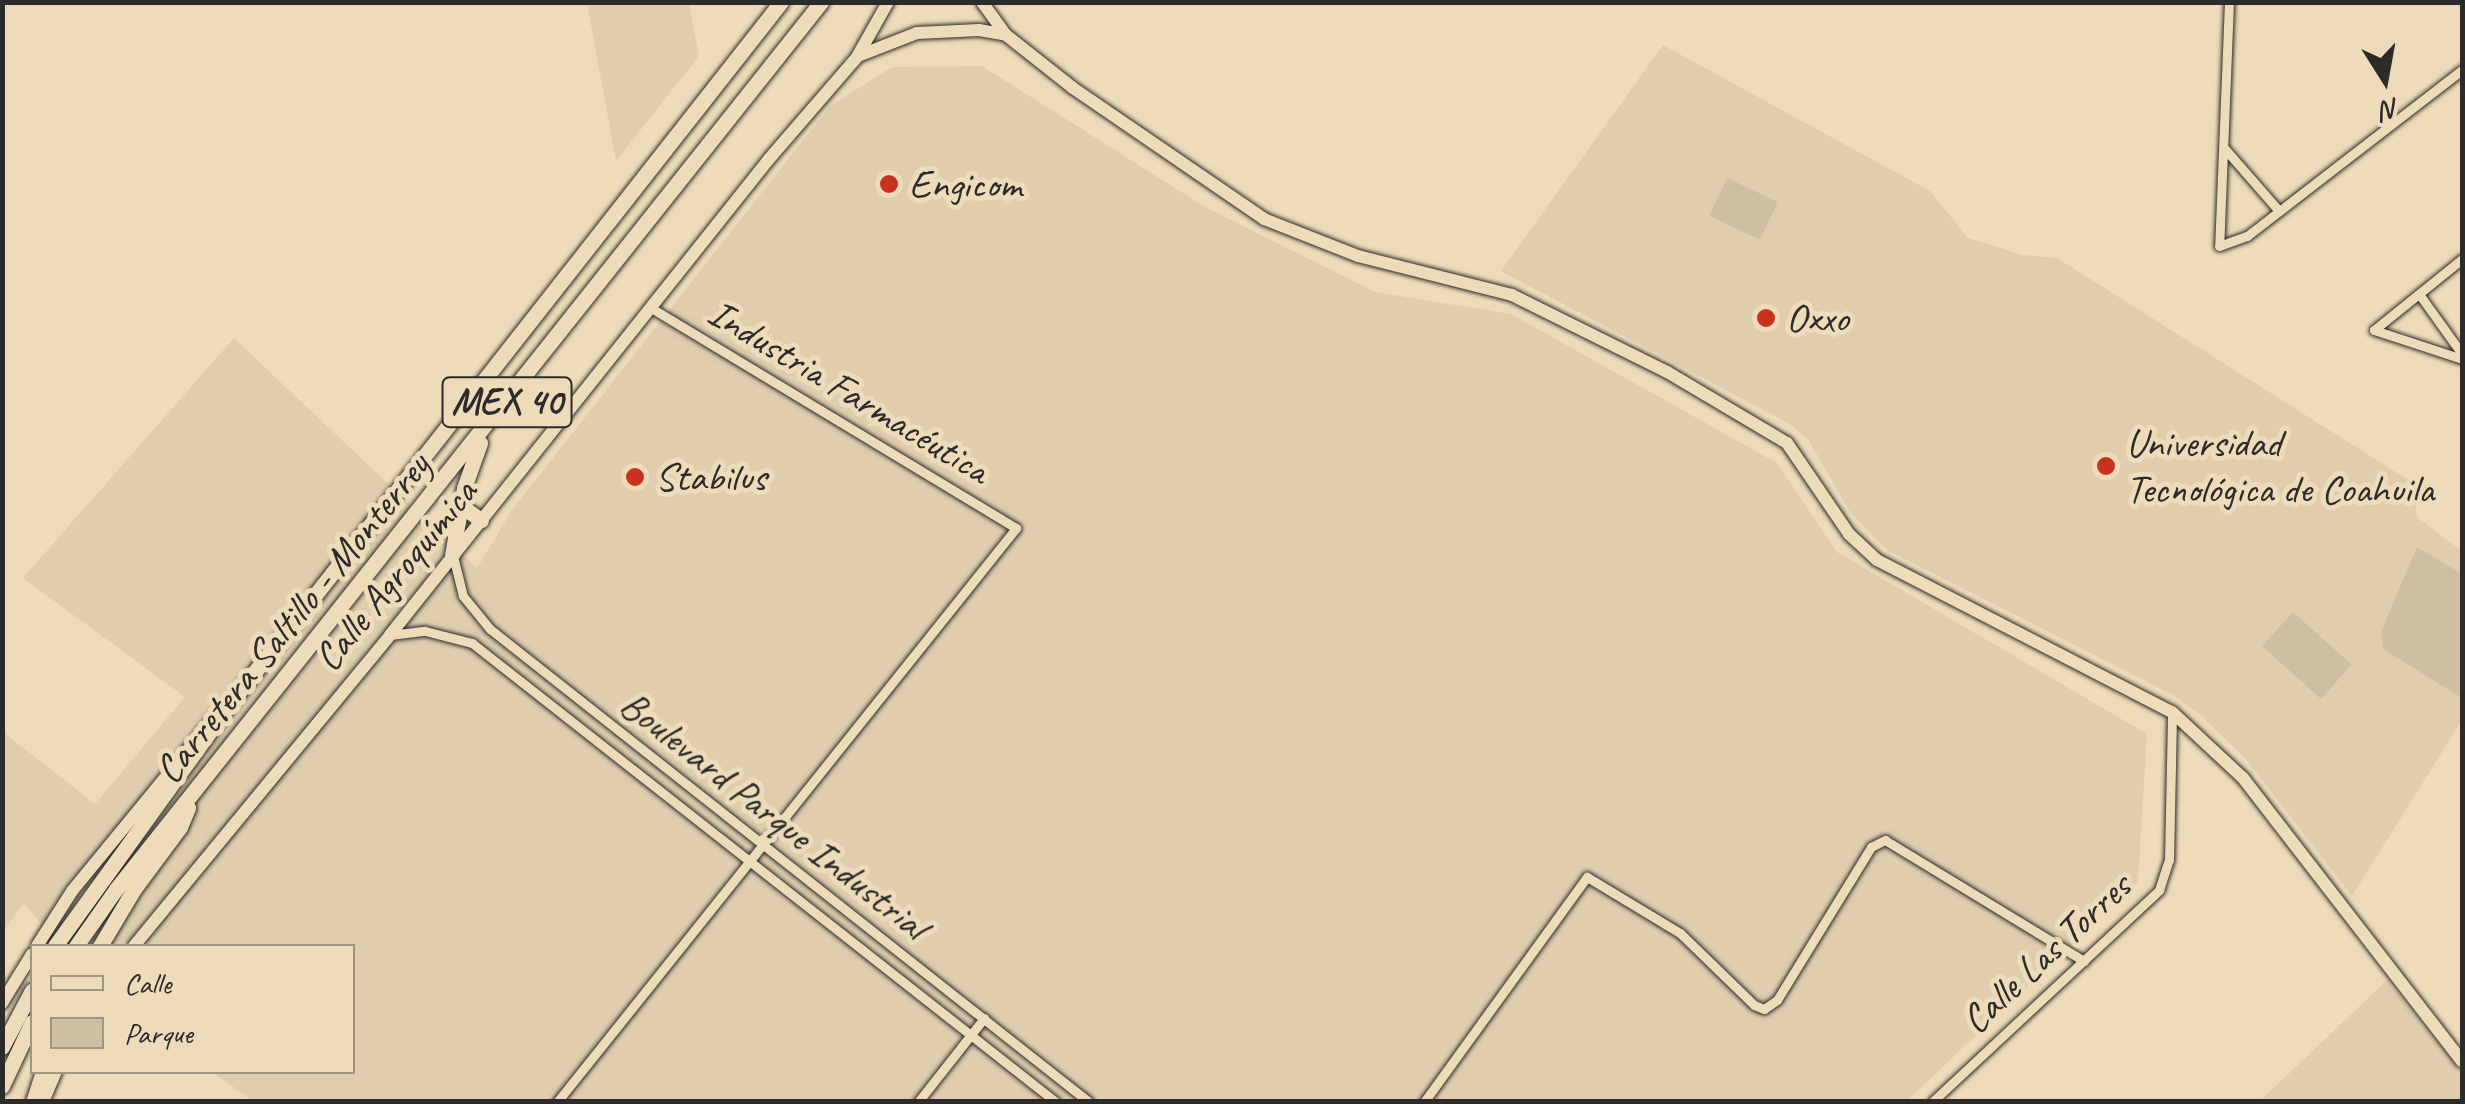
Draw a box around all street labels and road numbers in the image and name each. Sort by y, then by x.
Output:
street label: Industria Farmacéutica [699,287,999,495]
road number: MEX 40 [440,369,574,435]
street label: Carretera Saltillo - Monterrey [144,443,440,793]
street label: Calle Agroquímica [303,469,487,681]
street label: Boulevard Parque Industrial [611,680,937,950]
street label: Calle Las Torres [1951,862,2141,1044]

